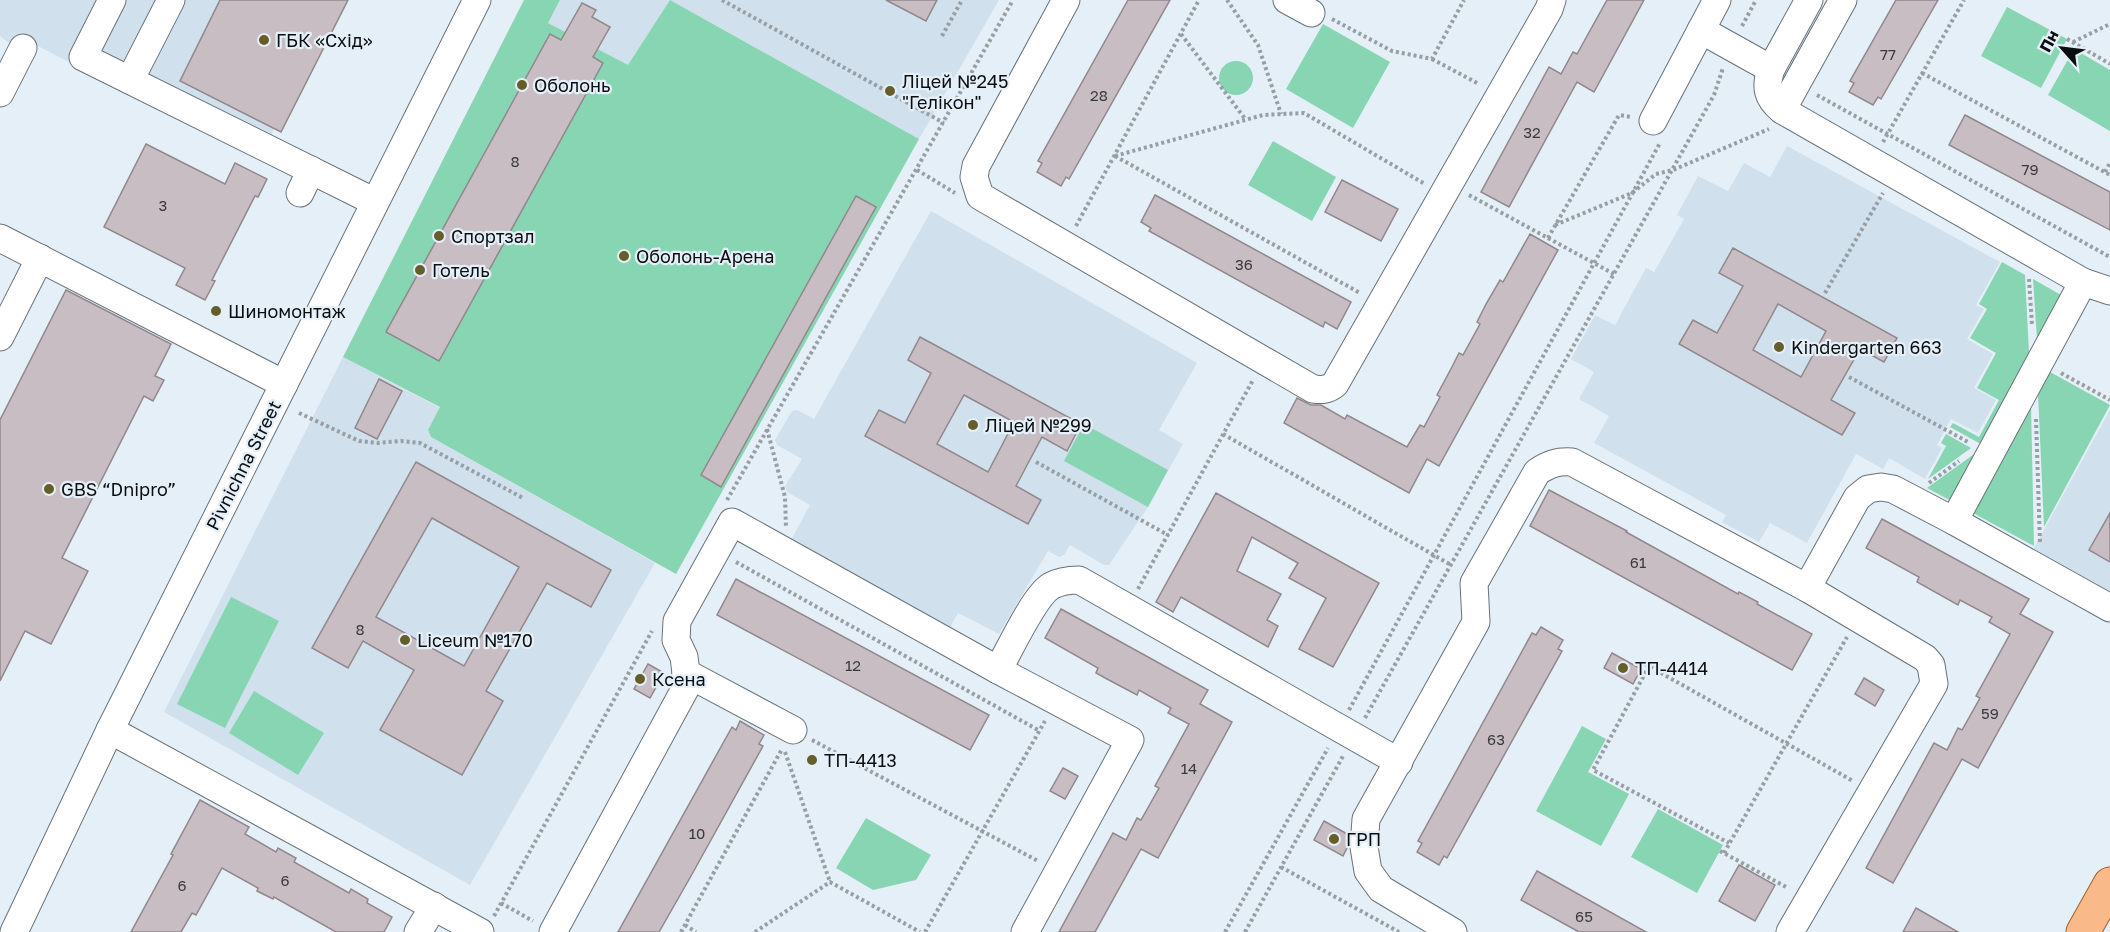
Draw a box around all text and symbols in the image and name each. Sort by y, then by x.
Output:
north arrow [2032,18,2092,78]
text: Пн [2035,27,2063,55]
place label: ГБК «Схід» [276,29,373,51]
marker: ГБК «Схід» [257,33,271,47]
house number: 77 [1880,45,1896,63]
place label: Ліцей №245 "Гелікон" [902,70,1008,113]
place label: Оболонь [534,74,610,96]
marker: Оболонь [515,78,529,92]
marker: Ліцей №245 "Гелікон" [883,84,897,98]
house number: 28 [1090,86,1108,104]
house number: 32 [1523,123,1541,141]
house number: 8 [510,152,520,170]
house number: 79 [2021,160,2039,178]
house number: 3 [159,196,167,214]
place label: Спортзал [451,225,535,247]
marker: Спортзал [432,229,446,243]
place label: Оболонь-Арена [636,245,774,267]
marker: Оболонь-Арена [617,249,631,263]
house number: 36 [1235,255,1253,273]
place label: Готель [432,259,490,281]
marker: Готель [413,263,427,277]
place label: Шиномонтаж [228,300,346,322]
marker: Шиномонтаж [209,304,223,318]
place label: Kindergarten 663 [1791,336,1942,358]
marker: Kindergarten 663 [1772,340,1786,354]
street label: Pivnichna Street [201,397,285,533]
place label: Ліцей №299 [985,414,1092,436]
marker: Ліцей №299 [966,418,980,432]
place label: GBS “Dnipro” [61,478,176,500]
marker: GBS “Dnipro” [42,482,56,496]
house number: 61 [1630,553,1646,571]
house number: 8 [355,620,365,638]
place label: Liceum №170 [417,629,533,651]
marker: Liceum №170 [398,633,412,647]
house number: 12 [845,656,861,674]
place label: ТП-4414 [1635,657,1708,679]
marker: ТП-4414 [1616,661,1630,675]
place label: Ксена [652,668,706,690]
marker: Ксена [633,672,647,686]
house number: 59 [1981,704,1999,722]
house number: 63 [1487,730,1505,748]
place label: ТП-4413 [824,749,897,771]
marker: ТП-4413 [805,753,819,767]
house number: 14 [1181,759,1197,777]
house number: 10 [689,824,705,842]
place label: ГРП [1346,828,1381,850]
marker: ГРП [1327,832,1341,846]
house number: 6 [280,871,290,889]
house number: 6 [177,876,187,894]
house number: 65 [1575,907,1593,925]

